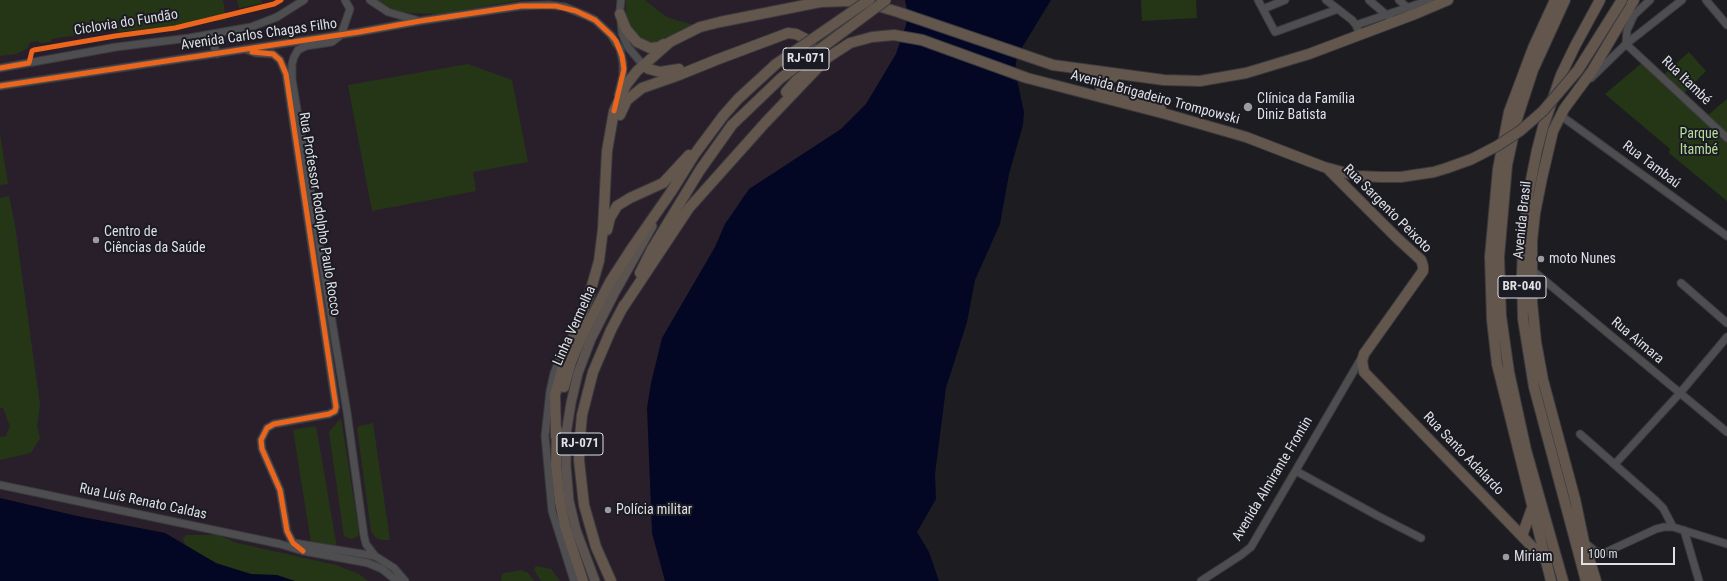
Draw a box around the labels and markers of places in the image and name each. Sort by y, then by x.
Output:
place label: Clínica da Família Diniz Batista [1257,91,1355,124]
marker: Clínica da Família Diniz Batista [1242,101,1254,113]
place label: Centro de Ciências da Saúde [104,224,206,256]
marker: Centro de Ciências da Saúde [91,235,101,245]
place label: moto Nunes [1549,251,1616,267]
marker: moto Nunes [1536,254,1546,264]
place label: Polícia militar [616,502,692,518]
marker: Polícia militar [603,505,613,515]
place label: Miriam [1514,549,1553,565]
marker: Miriam [1501,552,1511,562]

